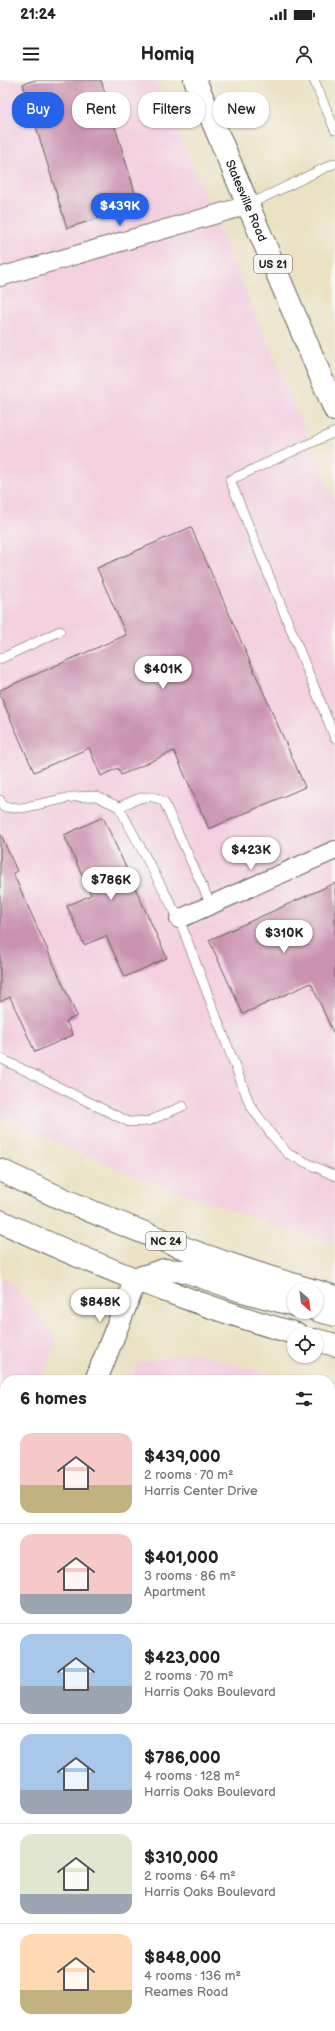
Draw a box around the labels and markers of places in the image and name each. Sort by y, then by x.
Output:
pin: $439K [92,193,148,227]
pin: $401K [135,656,191,690]
pin: $423K [223,837,279,871]
pin: $786K [83,867,139,901]
pin: $310K [256,920,312,954]
pin: $848K [72,1289,128,1323]

